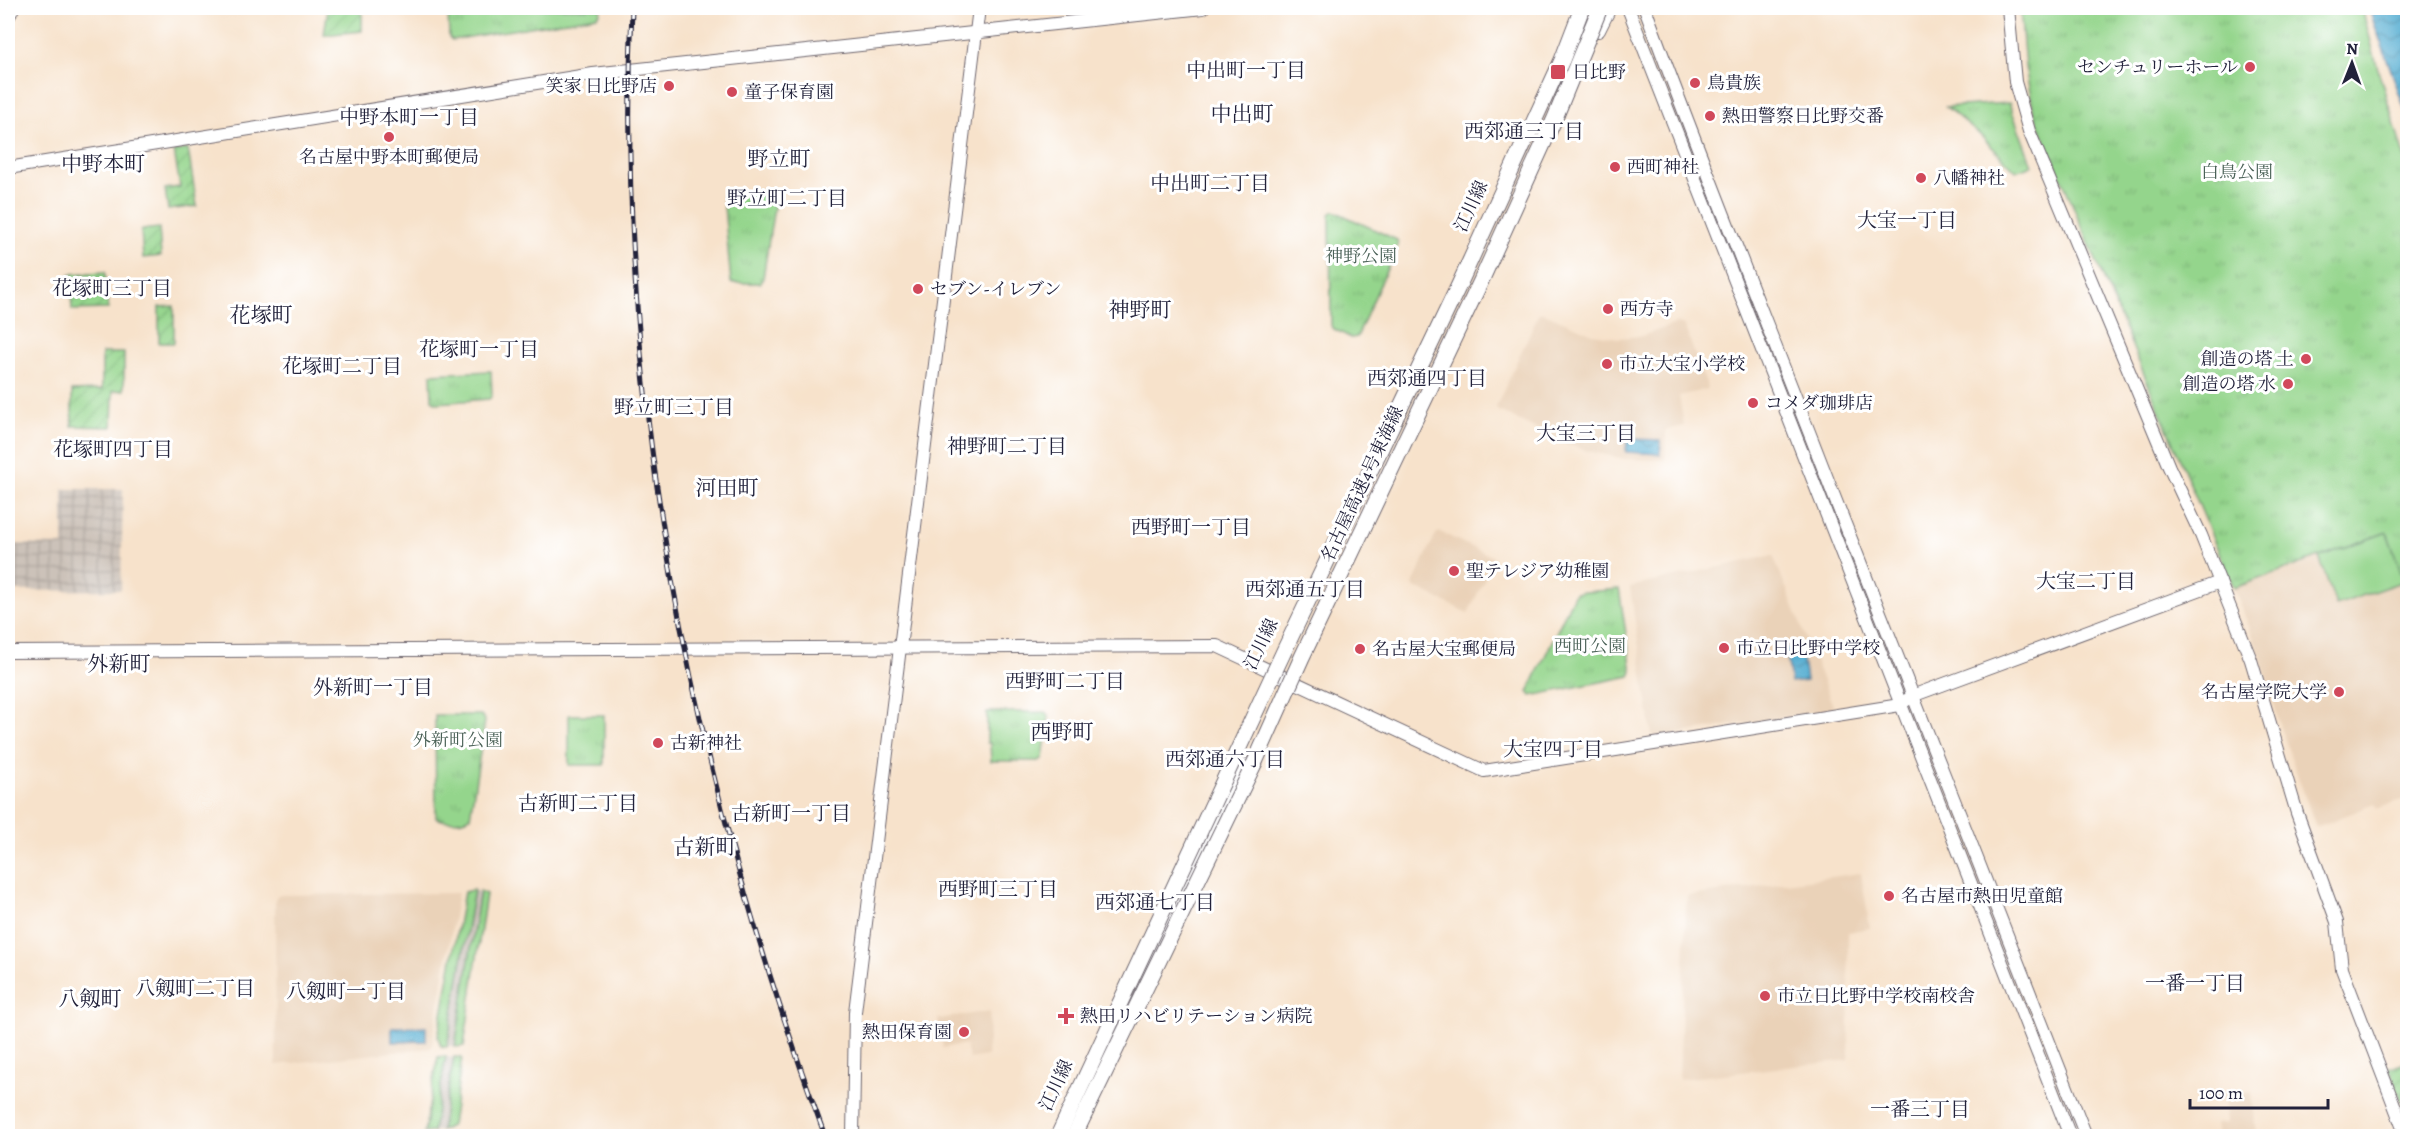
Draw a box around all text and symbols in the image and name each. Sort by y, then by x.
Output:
north arrow [2322,33,2382,93]
text: N [2346,38,2359,60]
place label: センチュリーホール [2077,55,2238,79]
district label: 中出町一丁目 [1186,57,1306,84]
place label: 日比野 [1572,60,1626,84]
marker: センチュリーホール [2243,60,2257,74]
marker: 日比野 [1549,63,1567,81]
place label: 鳥貴族 [1707,71,1761,95]
place label: 笑家 日比野店 [545,74,657,98]
marker: 鳥貴族 [1688,76,1702,90]
marker: 笑家 日比野店 [662,79,676,93]
place label: 童子保育園 [744,80,834,104]
marker: 童子保育園 [725,85,739,99]
district label: 中出町 [1211,100,1274,128]
district label: 中野本町一丁目 [339,104,479,131]
place label: 熱田警察日比野交番 [1722,104,1884,128]
marker: 熱田警察日比野交番 [1703,109,1717,123]
district label: 西郊通三丁目 [1464,118,1584,145]
marker: 名古屋中野本町郵便局 [382,130,396,144]
place label: 名古屋中野本町郵便局 [299,145,479,169]
district label: 野立町 [748,145,811,173]
district label: 中野本町 [61,150,145,178]
place label: 西町神社 [1627,155,1699,179]
marker: 西町神社 [1608,160,1622,174]
park label: 白鳥公園 [2201,160,2273,184]
place label: 八幡神社 [1933,166,2005,190]
district label: 中出町二丁目 [1150,170,1270,197]
marker: 八幡神社 [1914,171,1928,185]
street label: 江川線 [1449,176,1493,236]
district label: 野立町二丁目 [727,185,847,212]
district label: 大宝一丁目 [1857,207,1957,234]
park label: 神野公園 [1325,244,1397,268]
district label: 花塚町三丁目 [52,275,172,302]
place label: セブン-イレブン [930,277,1061,301]
marker: セブン-イレブン [911,282,925,296]
district label: 神野町 [1109,296,1172,324]
place label: 西方寺 [1620,297,1674,321]
district label: 花塚町 [230,301,293,329]
marker: 西方寺 [1601,302,1615,316]
district label: 花塚町一丁目 [419,336,539,363]
place label: 創造の塔 土 [2200,347,2294,371]
place label: 市立大宝小学校 [1619,352,1745,376]
marker: 創造の塔 土 [2299,352,2313,366]
district label: 花塚町二丁目 [282,353,402,380]
marker: 市立大宝小学校 [1600,357,1614,371]
district label: 西郊通四丁目 [1367,365,1487,392]
place label: 創造の塔 水 [2182,372,2276,396]
marker: 創造の塔 水 [2281,377,2295,391]
place label: コメダ珈琲店 [1765,391,1873,415]
district label: 野立町三丁目 [614,394,734,421]
marker: コメダ珈琲店 [1746,396,1760,410]
street label: 名古屋高速4号東海線 [1315,402,1409,566]
district label: 大宝三丁目 [1536,420,1636,447]
district label: 神野町二丁目 [947,433,1067,460]
district label: 花塚町四丁目 [53,436,173,463]
district label: 河田町 [696,474,759,502]
district label: 西野町一丁目 [1131,514,1251,541]
place label: 聖テレジア幼稚園 [1466,559,1609,583]
marker: 聖テレジア幼稚園 [1447,564,1461,578]
district label: 大宝二丁目 [2036,568,2136,595]
district label: 西郊通五丁目 [1245,576,1365,603]
street label: 江川線 [1238,614,1284,674]
park label: 西町公園 [1554,634,1626,658]
place label: 市立日比野中学校 [1736,636,1880,660]
place label: 名古屋大宝郵便局 [1372,637,1516,661]
marker: 市立日比野中学校 [1717,641,1731,655]
marker: 名古屋大宝郵便局 [1353,642,1367,656]
district label: 外新町 [88,650,151,678]
district label: 西野町二丁目 [1005,668,1125,695]
district label: 外新町一丁目 [313,674,433,701]
place label: 名古屋学院大学 [2201,680,2327,704]
marker: 名古屋学院大学 [2332,685,2346,699]
district label: 西野町 [1031,718,1094,746]
park label: 外新町公園 [413,728,503,752]
place label: 古新神社 [670,731,742,755]
marker: 古新神社 [651,736,665,750]
district label: 大宝四丁目 [1503,736,1603,763]
district label: 西郊通六丁目 [1165,746,1285,773]
district label: 古新町二丁目 [518,790,638,817]
district label: 古新町一丁目 [731,800,851,827]
district label: 古新町 [674,833,737,861]
district label: 西野町三丁目 [938,876,1058,903]
place label: 名古屋市熱田児童館 [1901,884,2063,908]
district label: 西郊通七丁目 [1095,889,1215,916]
marker: 名古屋市熱田児童館 [1882,889,1896,903]
district label: 一番一丁目 [2145,970,2245,997]
district label: 八剱町二丁目 [135,975,255,1002]
district label: 八剱町一丁目 [286,978,406,1005]
place label: 市立日比野中学校南校舎 [1777,984,1975,1008]
district label: 八剱町 [59,985,122,1013]
marker: 市立日比野中学校南校舎 [1758,989,1772,1003]
place label: 熱田リハビリテーション病院 [1080,1004,1312,1028]
marker: 熱田リハビリテーション病院 [1057,1007,1075,1025]
place label: 熱田保育園 [862,1020,952,1044]
marker: 熱田保育園 [957,1025,971,1039]
street label: 江川線 [1034,1055,1078,1115]
scale bar [2190,1072,2328,1110]
text: 100 m [2199,1081,2243,1105]
district label: 一番三丁目 [1870,1096,1970,1123]

